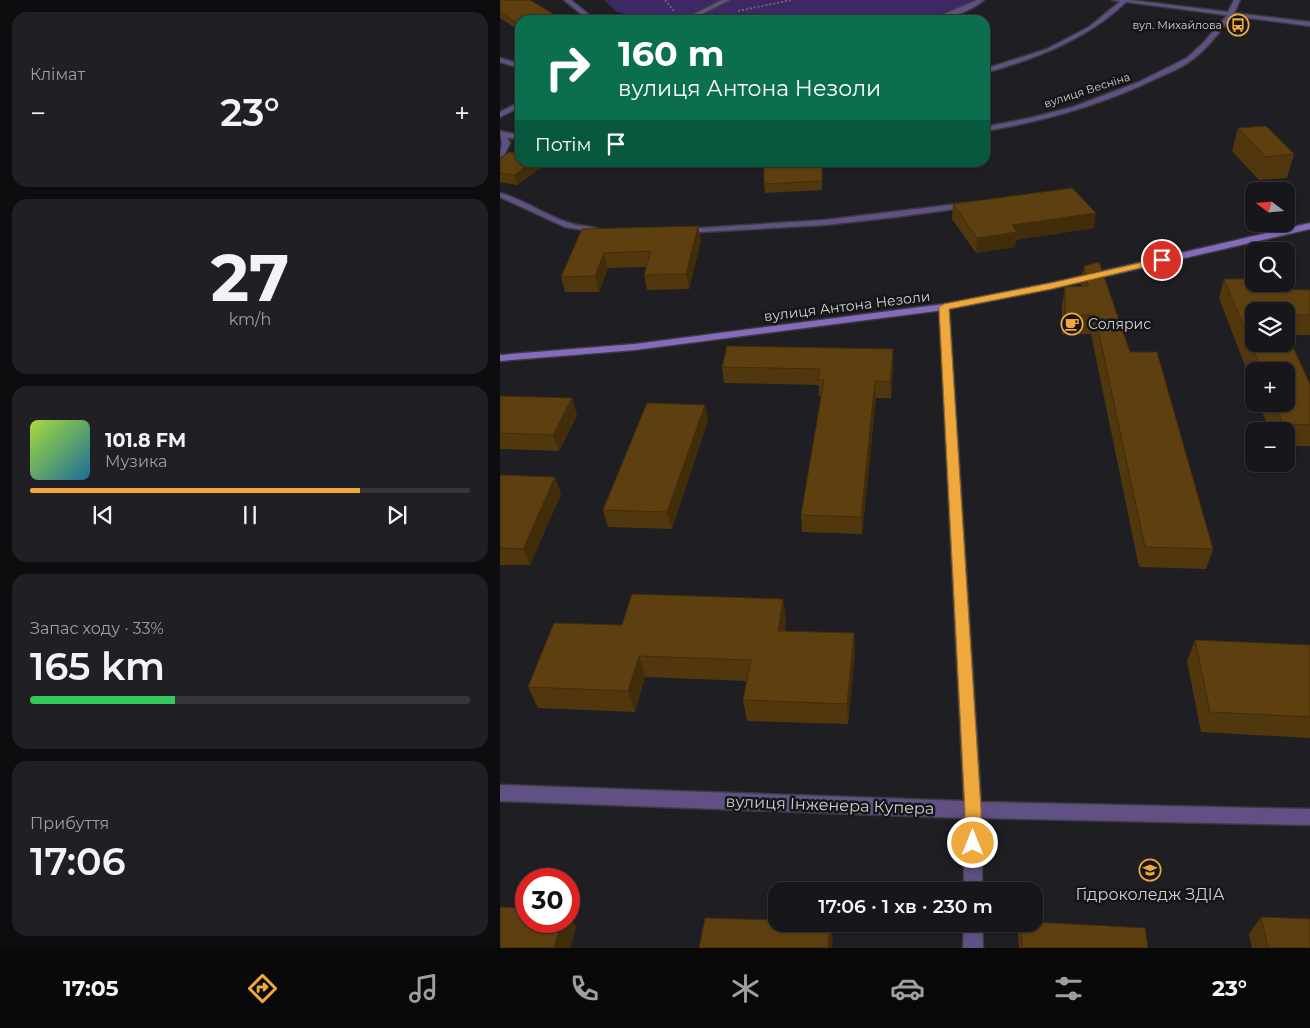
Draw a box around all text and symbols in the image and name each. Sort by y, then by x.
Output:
bus stop icon: вул. Михайлова [1226,13,1250,37]
place label: вул. Михайлова [1132,18,1222,32]
text: 160 m [618,32,724,75]
icon: right [535,35,600,100]
text: Клімат [30,65,85,84]
street label: вулиця Весніна [1042,69,1132,111]
text: вулиця Антона Незоли [618,75,881,102]
text: 23° [220,89,280,136]
text: − [30,96,46,130]
text: + [454,96,470,130]
icon: arrive [602,130,630,158]
text: Потім [535,133,592,156]
north arrow [1245,182,1295,232]
map controls [1245,182,1295,472]
text: 27 [211,238,289,317]
pin [1141,239,1183,281]
button: search [1245,242,1295,292]
icon: arrive [1148,246,1176,274]
street label: вулиця Антона Незоли [763,287,931,325]
button: layers [1245,302,1295,352]
text: km/h [229,310,271,329]
cafe icon: Солярис [1060,312,1084,336]
place label: Солярис [1088,315,1151,333]
button: + [1245,362,1295,412]
button: − [1245,422,1295,472]
text: 101.8 FM [105,429,186,452]
text: Музика [105,452,167,471]
icon: previous [89,501,117,529]
icon: pause [236,501,264,529]
icon: next [383,501,411,529]
text: Запас ходу · 33% [30,619,164,638]
text: 165 km [30,643,165,690]
street label: вулиця Інженера Купера [725,792,935,818]
text: Прибуття [30,814,109,833]
position arrow [946,816,998,868]
text: 17:06 [30,838,126,885]
school or university icon: Гідроколедж ЗДIА [1138,858,1162,882]
speed limit sign: 30 [515,868,580,933]
place label: Гідроколедж ЗДIА [1075,885,1225,904]
text: 17:06 · 1 хв · 230 m [818,895,993,918]
icon: directions [245,971,280,1006]
icon: music [406,971,441,1006]
icon: phone [567,971,602,1006]
icon: climate [728,971,763,1006]
icon: car [890,971,925,1006]
icon: filters [1051,971,1086,1006]
text: 17:05 [63,975,119,1002]
text: 23° [1212,975,1247,1002]

